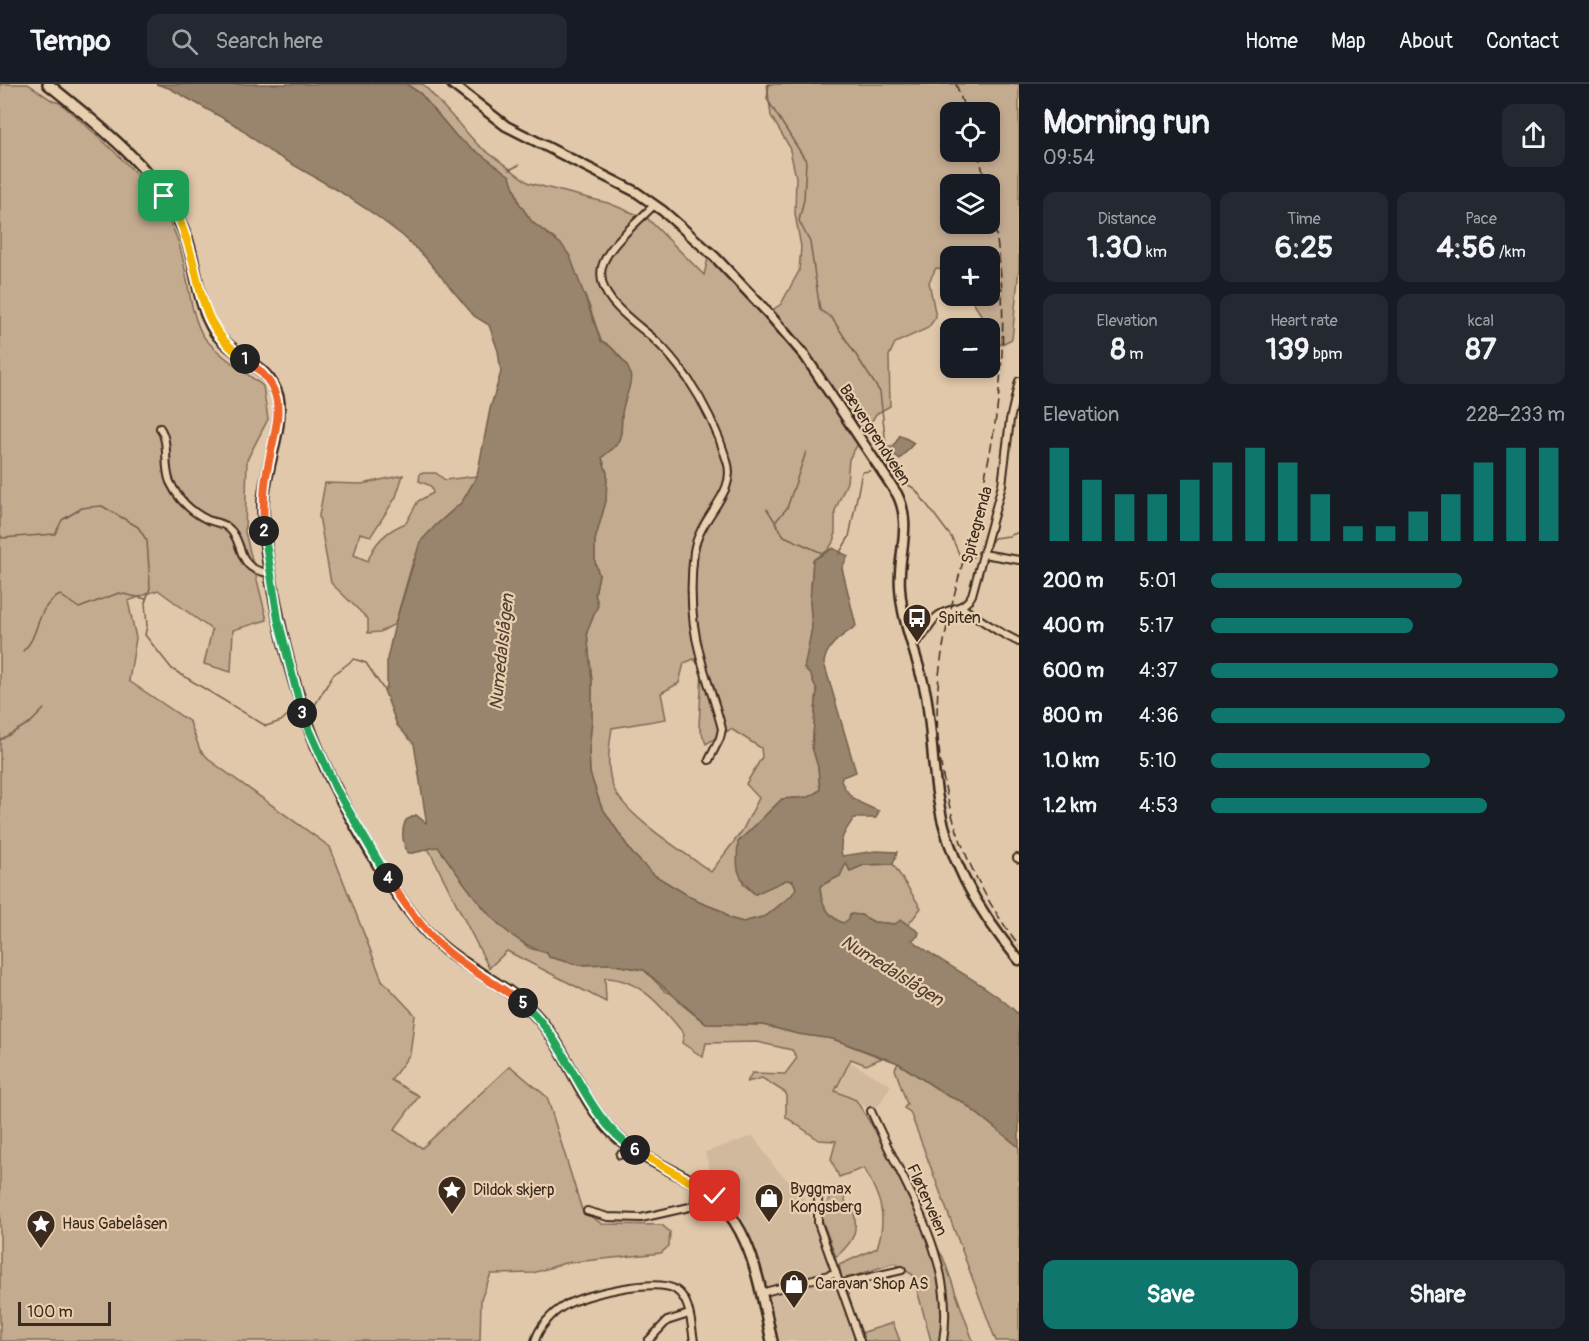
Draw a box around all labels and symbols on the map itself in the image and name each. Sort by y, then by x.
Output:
pin [138,170,189,221]
pin: 1 [230,344,260,374]
street label: Bævergrendveien [835,381,915,489]
street label: Spitegrenda [957,484,997,566]
pin: 2 [249,516,279,546]
water label: Numedalslågen [484,592,520,711]
bus stop icon: Spiten [901,602,933,644]
place label: Spiten [938,608,981,628]
pin: 3 [287,698,317,728]
pin: 4 [373,863,403,893]
water label: Numedalslågen [837,930,948,1012]
pin: 5 [508,988,538,1018]
pin: 6 [620,1135,650,1165]
street label: Fløterveien [902,1161,952,1239]
pin [689,1170,740,1221]
place icon: Dildok skjerp [436,1174,468,1216]
place label: Byggmax Kongsberg [790,1179,862,1217]
place label: Dildok skjerp [473,1180,555,1200]
shop icon: Byggmax Kongsberg [753,1182,785,1224]
place icon: Haus Gabelåsen [25,1208,57,1250]
place label: Haus Gabelåsen [62,1214,168,1234]
shop icon: Caravan Shop AS [778,1268,810,1310]
place label: Caravan Shop AS [815,1274,928,1294]
scale bar [18,1299,111,1326]

